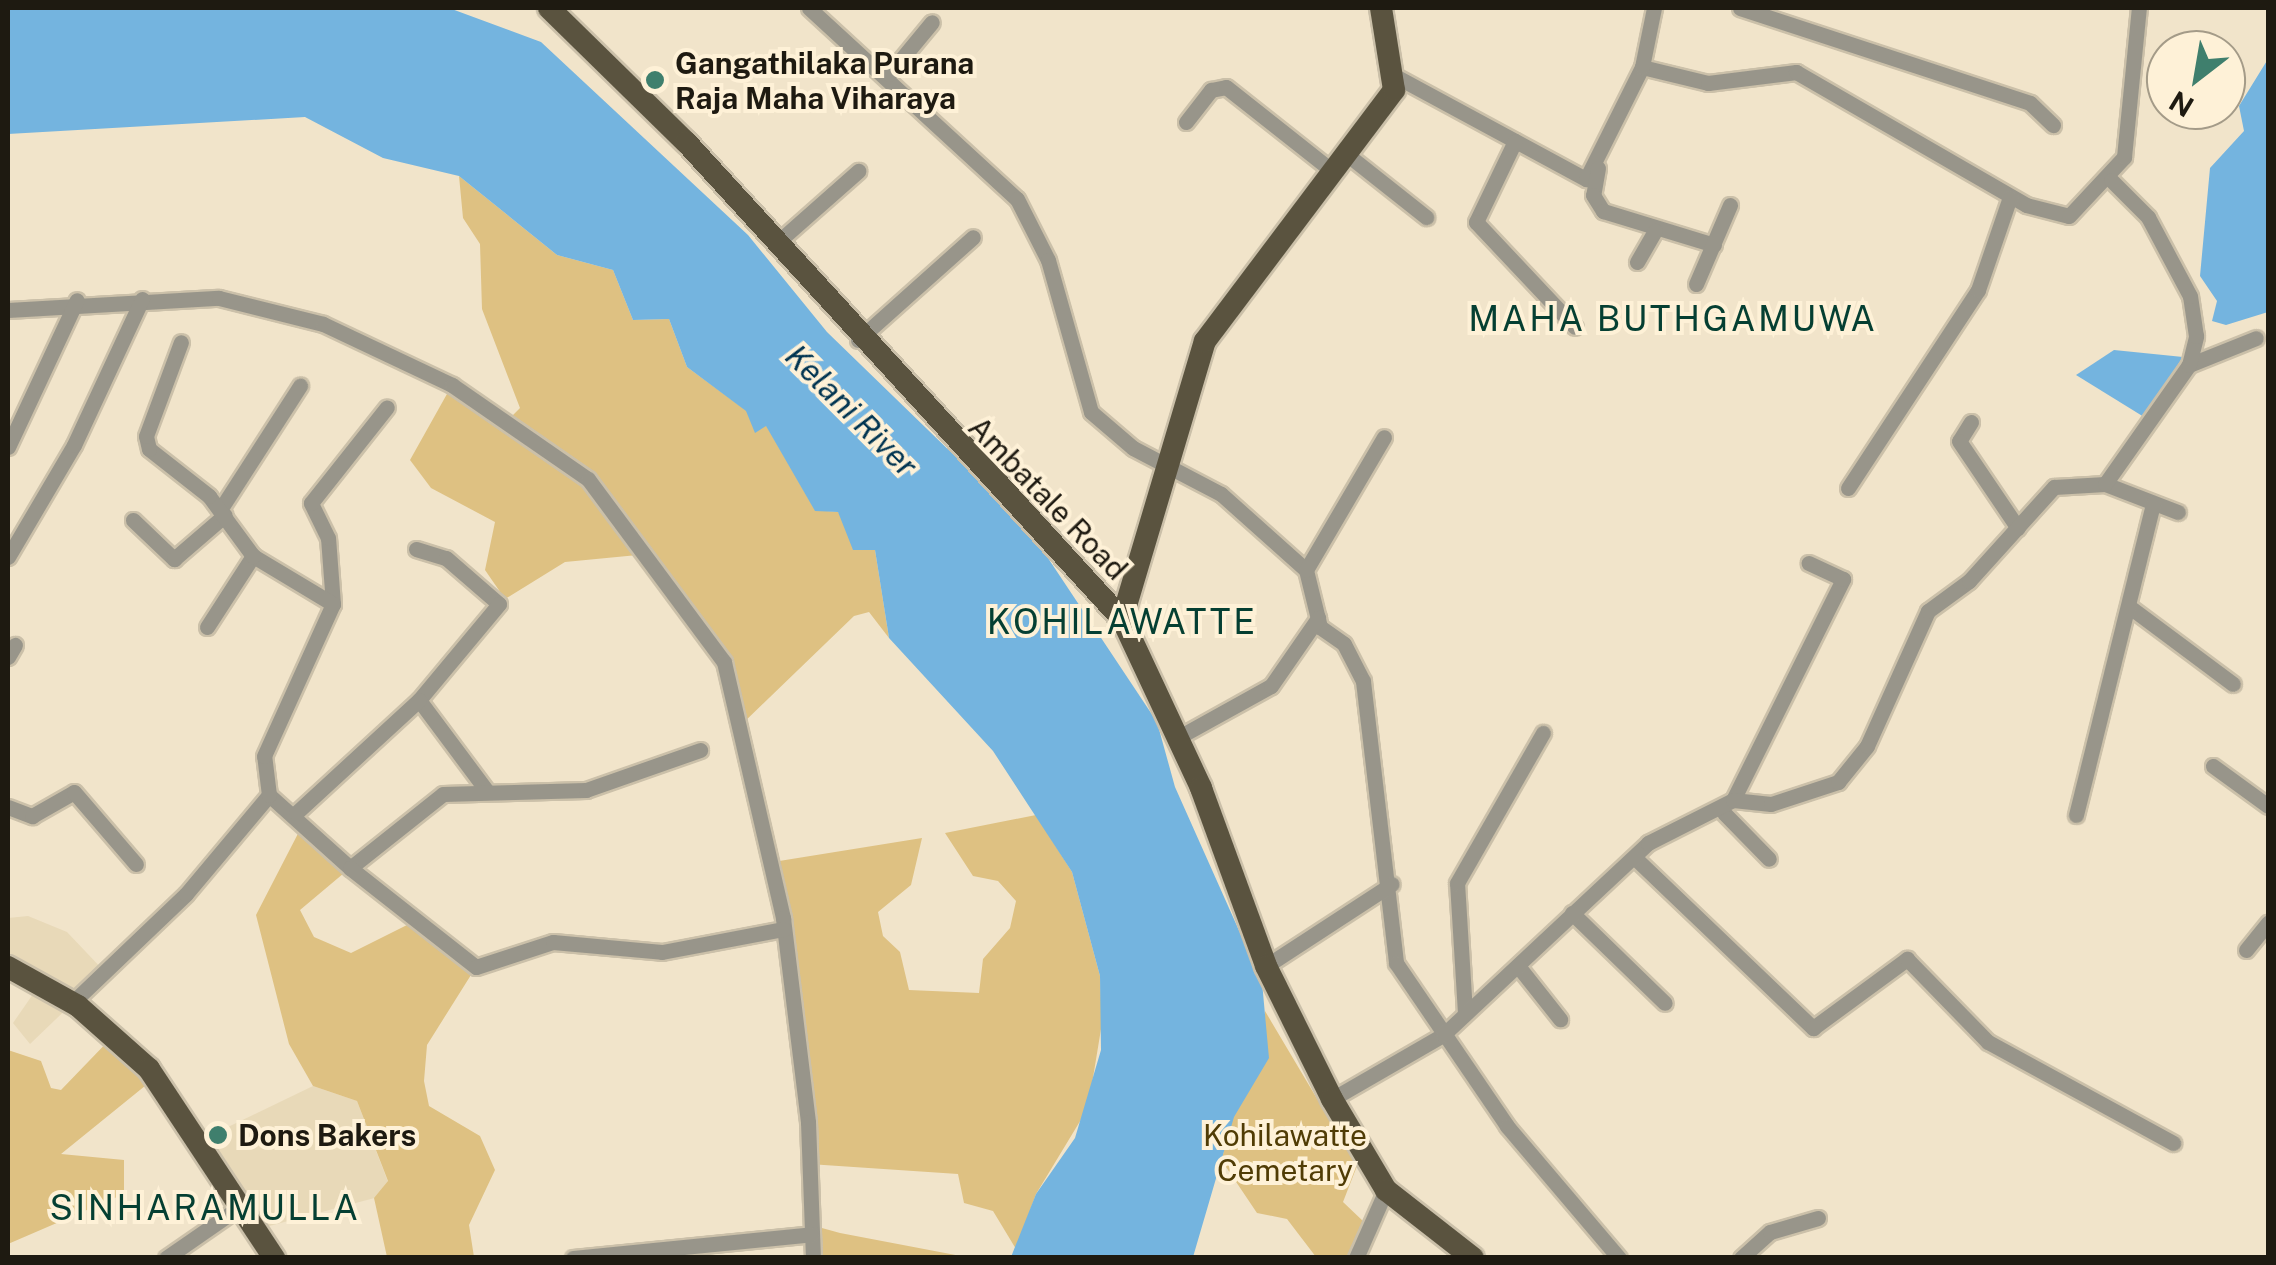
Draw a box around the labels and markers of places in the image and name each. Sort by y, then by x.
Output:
place label: Gangathilaka Purana Raja Maha Viharaya [675,45,974,116]
marker: Gangathilaka Purana Raja Maha Viharaya [644,69,666,91]
place label: Dons Bakers [238,1117,417,1153]
marker: Dons Bakers [207,1124,229,1146]

